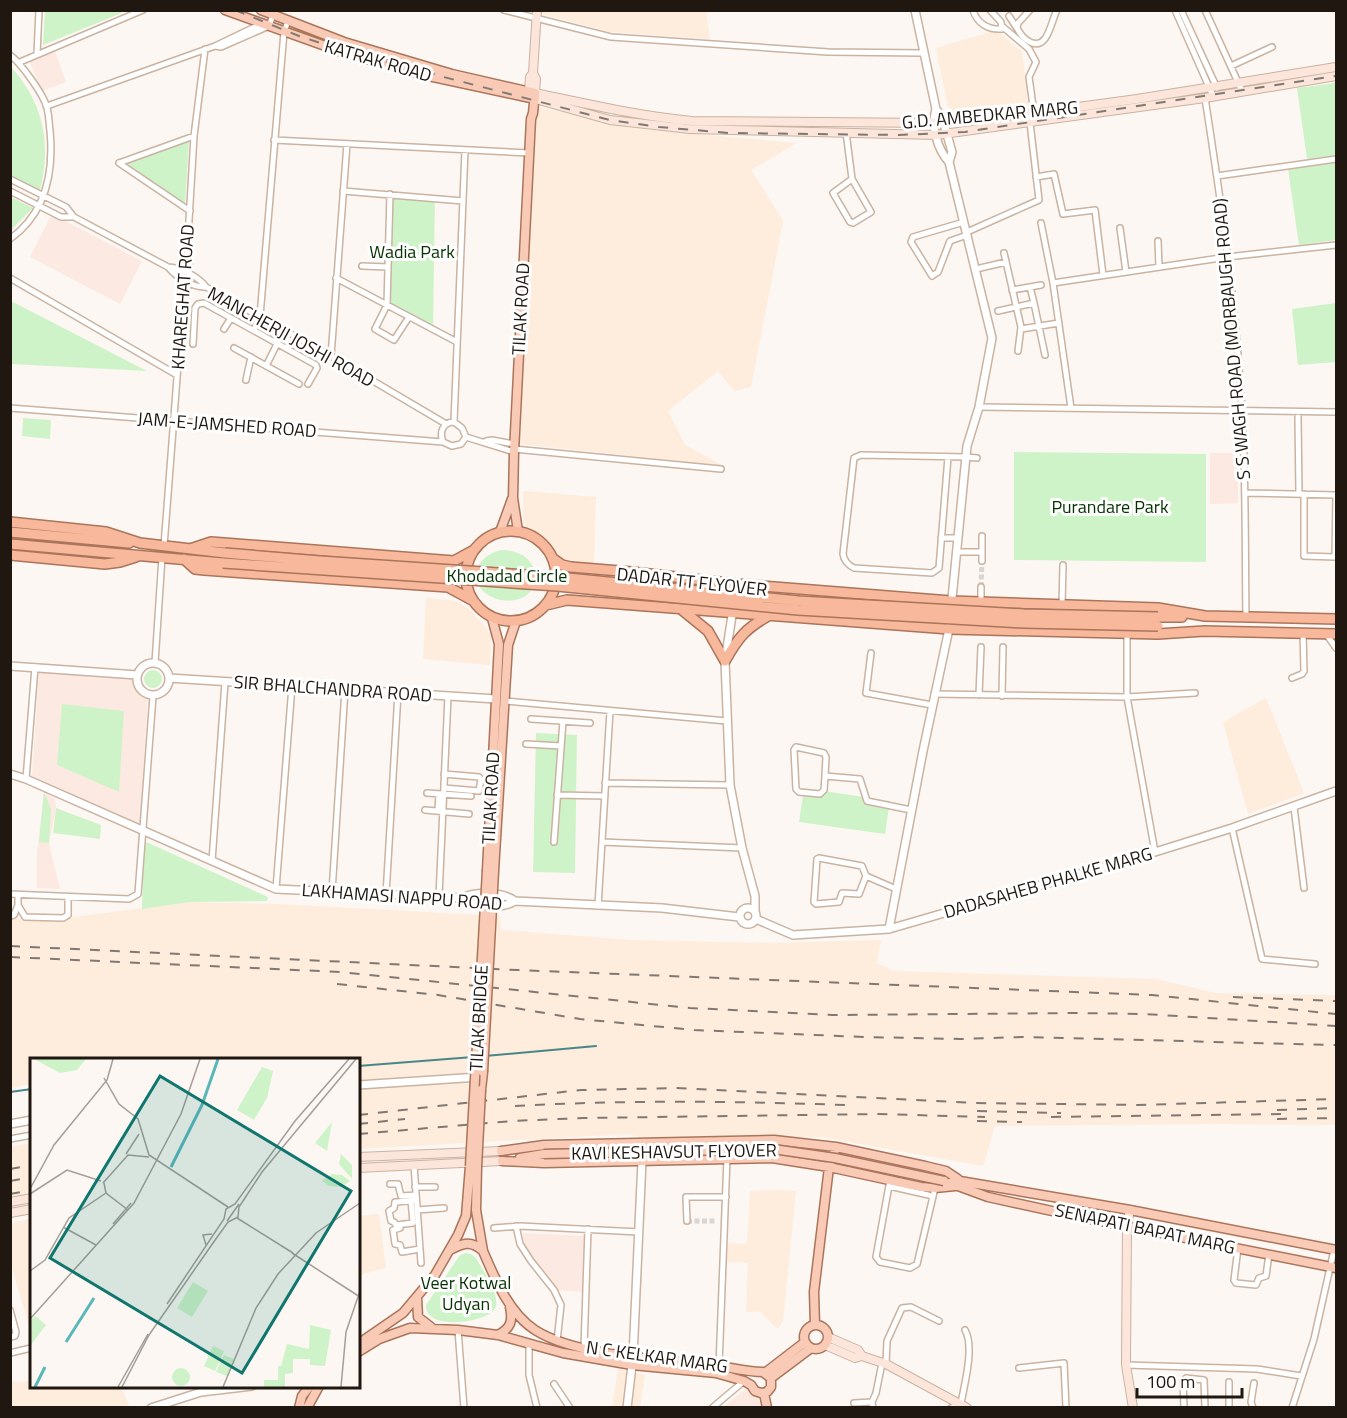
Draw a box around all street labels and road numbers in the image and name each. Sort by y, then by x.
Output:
street label: KATRAK ROAD [321,32,435,89]
street label: G.D. AMBEDKAR MARG [901,93,1079,136]
street label: S S WAGH ROAD (MORBAUGH ROAD) [1206,197,1257,481]
street label: KHAREGHAT ROAD [164,223,201,371]
street label: TILAK ROAD [505,262,536,356]
street label: MANCHERJI JOSHI ROAD [203,279,380,394]
street label: JAM-E-JAMSHED ROAD [137,405,317,444]
street label: DADAR TT FLYOVER [616,560,769,603]
street label: SIR BHALCHANDRA ROAD [233,668,433,709]
street label: TILAK ROAD [475,751,506,845]
street label: DADASAHEB PHALKE MARG [940,840,1155,925]
street label: LAKHAMASI NAPPU ROAD [301,876,503,917]
street label: TILAK BRIDGE [462,964,495,1072]
street label: KAVI KESHAVSUT FLYOVER [571,1136,777,1167]
street label: SENAPATI BAPAT MARG [1053,1196,1238,1261]
street label: N C KELKAR MARG [585,1333,730,1380]

